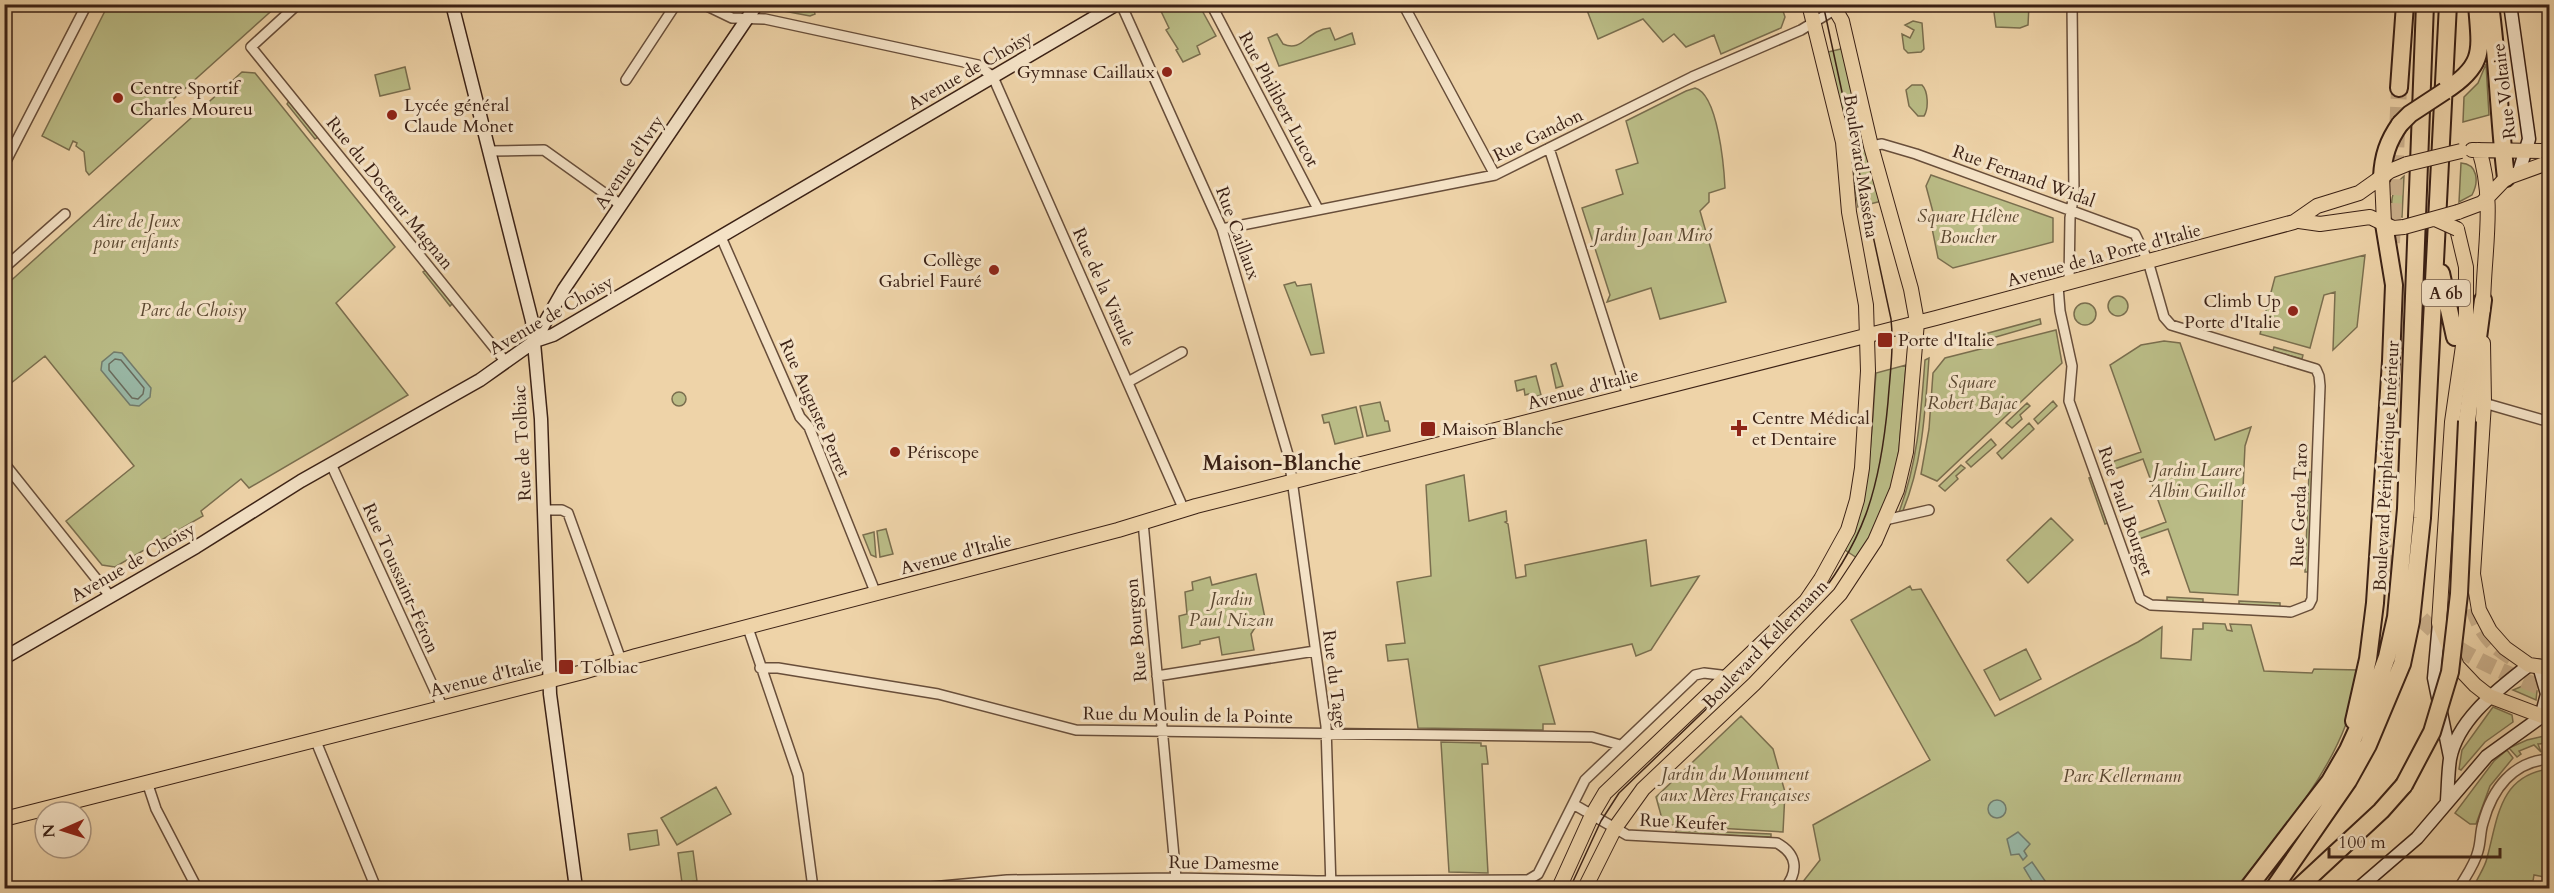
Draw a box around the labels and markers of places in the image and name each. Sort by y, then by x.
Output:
place label: Gymnase Caillaux [1017,60,1155,85]
marker: Gymnase Caillaux [1160,65,1174,79]
place label: Centre Sportif Charles Moureu [130,76,253,122]
marker: Centre Sportif Charles Moureu [111,91,125,105]
place label: Lycée général Claude Monet [404,93,514,139]
marker: Lycée général Claude Monet [385,108,399,122]
place label: Collège Gabriel Fauré [878,248,982,294]
marker: Collège Gabriel Fauré [987,263,1001,277]
place label: Climb Up Porte d'Italie [2184,289,2281,335]
marker: Climb Up Porte d'Italie [2286,304,2300,318]
place label: Porte d'Italie [1898,328,1995,353]
marker: Porte d'Italie [1876,331,1894,349]
place label: Centre Médical et Dentaire [1752,406,1870,452]
place label: Maison Blanche [1442,417,1564,442]
marker: Centre Médical et Dentaire [1730,419,1748,437]
marker: Maison Blanche [1419,420,1437,438]
place label: Périscope [907,440,979,465]
marker: Périscope [888,445,902,459]
place label: Tolbiac [580,655,638,680]
marker: Tolbiac [557,658,575,676]

